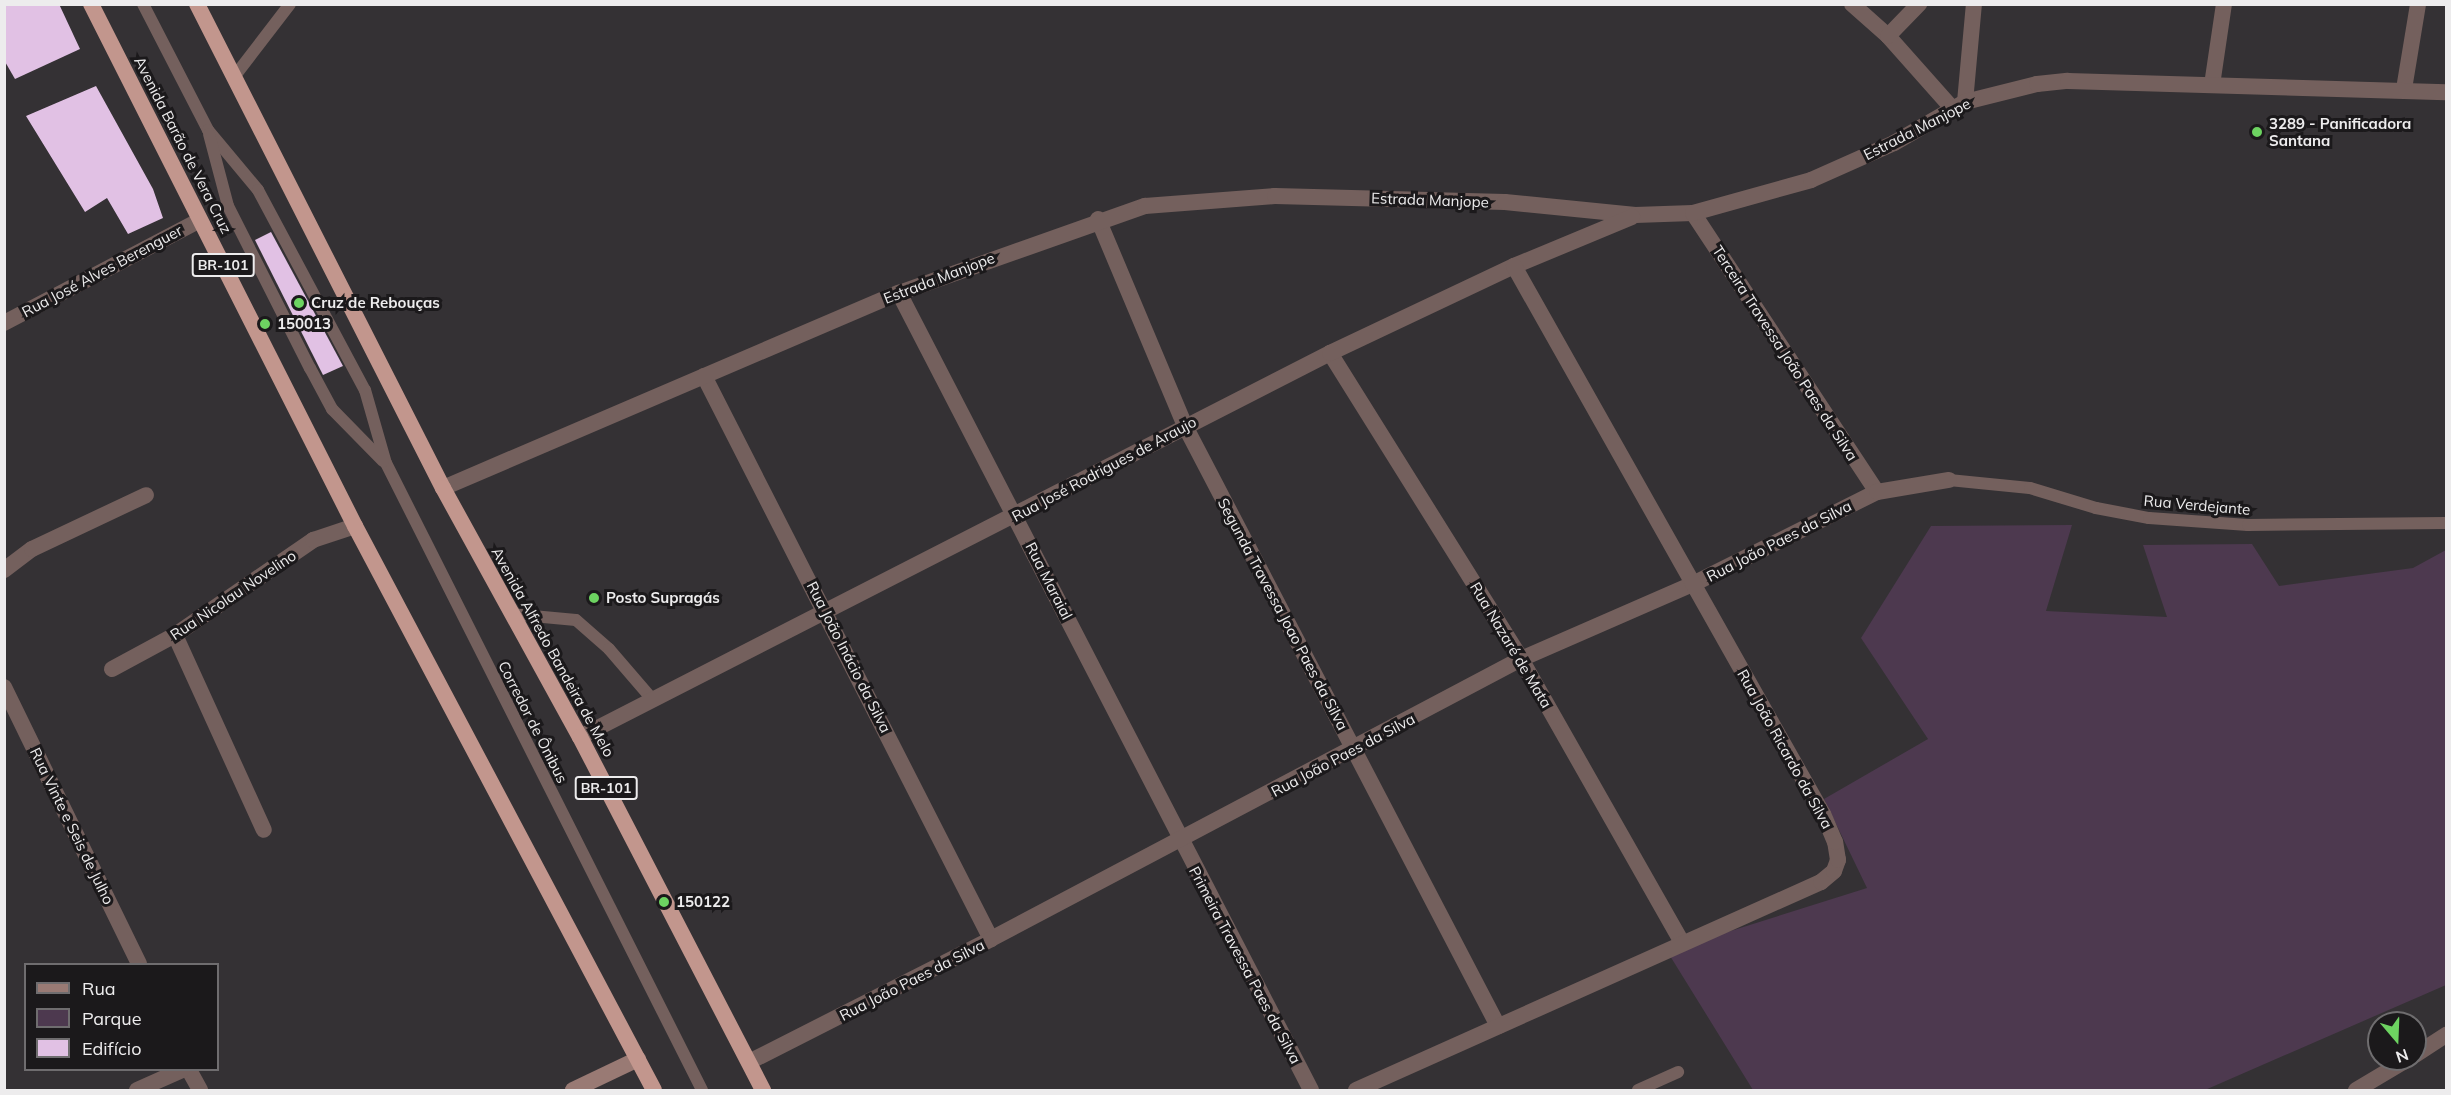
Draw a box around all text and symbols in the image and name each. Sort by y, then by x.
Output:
street label: Avenida Barão de Vera Cruz [130,53,236,237]
street label: Estrada Manjope [1861,94,1973,164]
place label: 3289 - Panificadora Santana [2269,114,2411,149]
marker: 3289 - Panificadora Santana [2250,125,2264,139]
street label: Estrada Manjope [1371,189,1489,211]
street label: Rua José Alves Berenguer [19,221,185,321]
street label: Terceira Travessa João Paes da Silva [1709,242,1861,464]
street label: Estrada Manjope [881,249,997,307]
road number: BR-101 [192,254,254,276]
place label: Cruz de Rebouças [311,294,440,312]
marker: Cruz de Rebouças [292,296,306,310]
place label: 150013 [277,315,331,333]
marker: 150013 [258,317,272,331]
street label: Rua José Rodrigues de Araujo [1009,413,1199,525]
street label: Rua Verdejante [2143,491,2251,519]
street label: Segunda Travessa Joao Paes da Silva [1214,495,1352,733]
street label: Rua João Paes da Silva [1704,497,1854,585]
street label: Rua Maraial [1022,539,1076,623]
street label: Avenida Alfredo Bandeira de Melo [488,544,618,760]
street label: Rua Nicolau Novelino [167,546,299,644]
street label: Rua João Inácio da Silva [803,578,895,736]
street label: Rua Nazaré de Mata [1466,579,1556,711]
place label: Posto Supragás [606,589,720,607]
marker: Posto Supragás [587,591,601,605]
street label: Corredor de Ônibus [494,658,572,786]
street label: Rua João Ricardo da Silva [1734,666,1836,832]
street label: Rua João Paes da Silva [1268,709,1418,801]
street label: Rua Vinte e Seis de Julho [26,745,118,907]
road number: BR-101 [574,777,638,799]
street label: Primeira Travessa Paes da Silva [1185,863,1305,1067]
place label: 150122 [676,893,730,911]
marker: 150122 [657,895,671,909]
street label: Rua João Paes da Silva [837,936,987,1024]
legend [24,963,219,1071]
text: Rua [82,977,116,1000]
text: Parque [82,1007,141,1030]
north arrow [2367,1011,2427,1071]
text: Edifício [82,1037,141,1060]
text: N [2393,1045,2411,1068]

